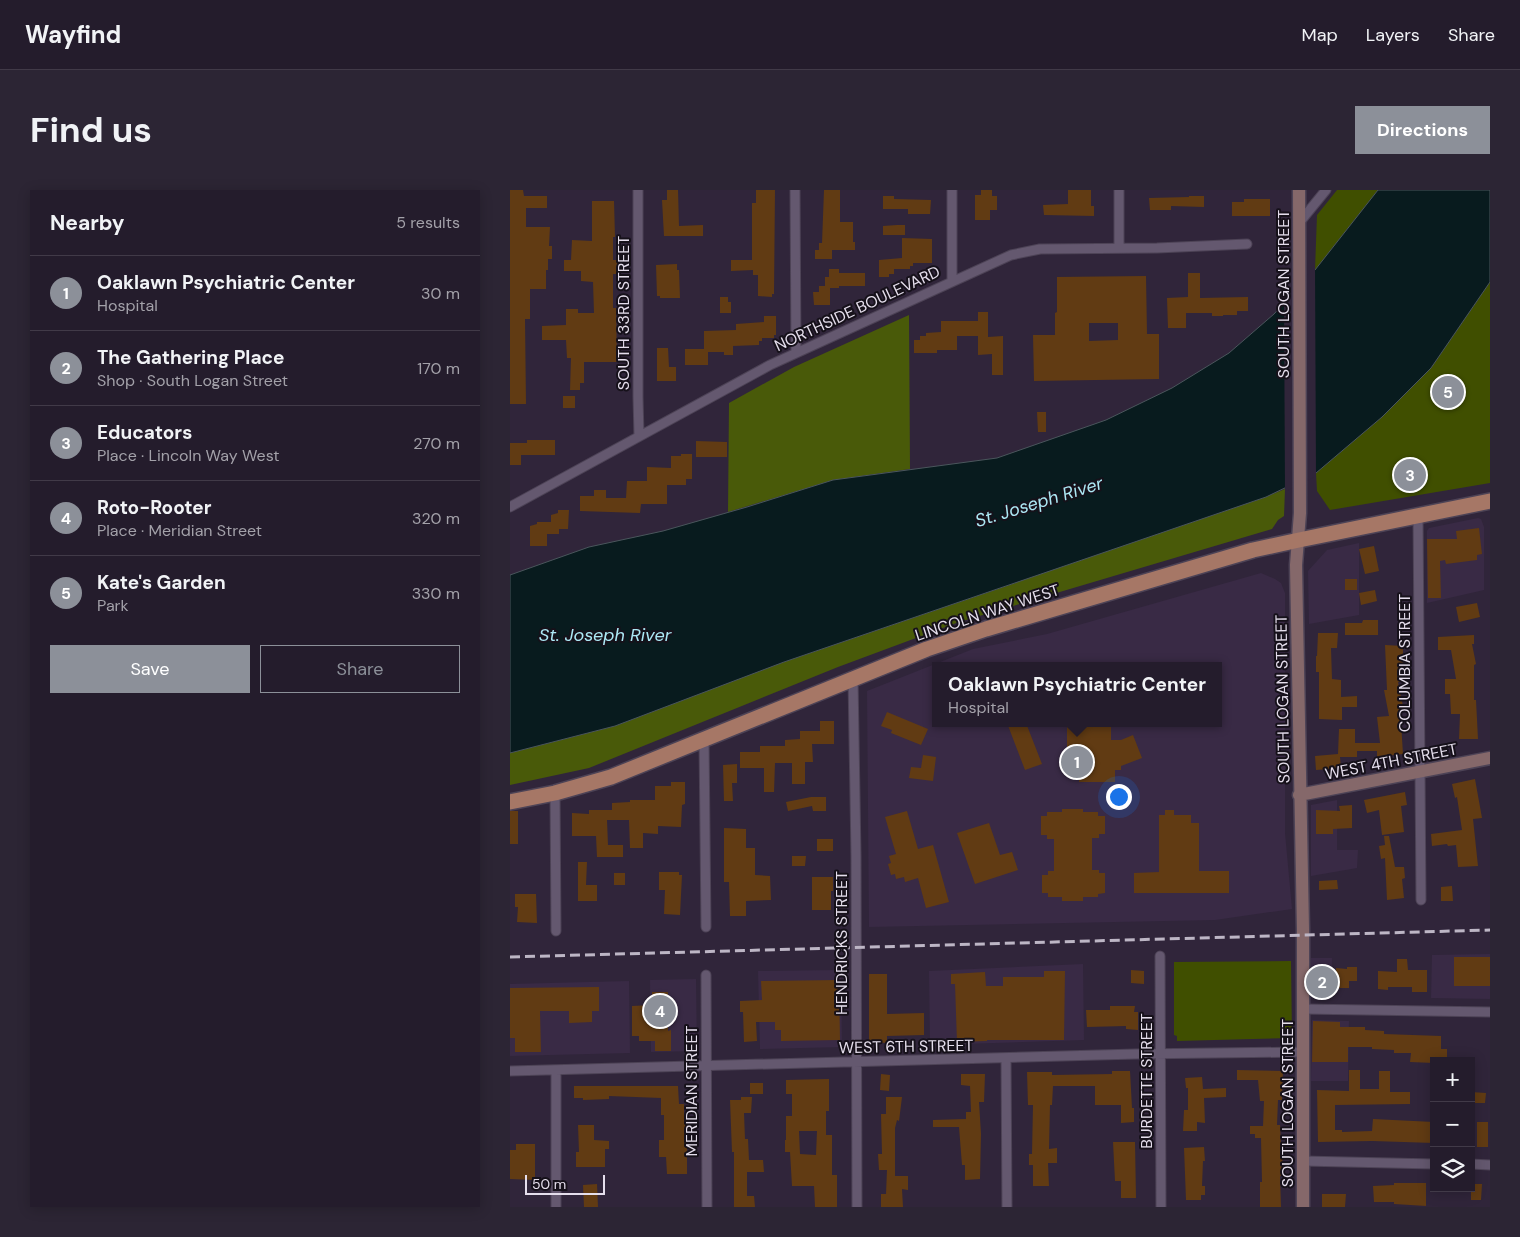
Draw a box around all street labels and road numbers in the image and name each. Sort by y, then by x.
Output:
street label: SOUTH LOGAN STREET [1273,210,1294,378]
street label: SOUTH 33RD STREET [613,236,634,390]
street label: NORTHSIDE BOULEVARD [771,261,943,356]
street label: LINCOLN WAY WEST [912,579,1062,646]
street label: COLUMBIA STREET [1394,594,1415,732]
street label: SOUTH LOGAN STREET [1271,614,1294,783]
street label: WEST 4TH STREET [1323,738,1459,785]
street label: HENDRICKS STREET [831,871,852,1015]
street label: BURDETTE STREET [1136,1013,1157,1149]
street label: SOUTH LOGAN STREET [1277,1019,1298,1187]
street label: MERIDIAN STREET [681,1025,702,1156]
street label: WEST 6TH STREET [838,1035,974,1058]

